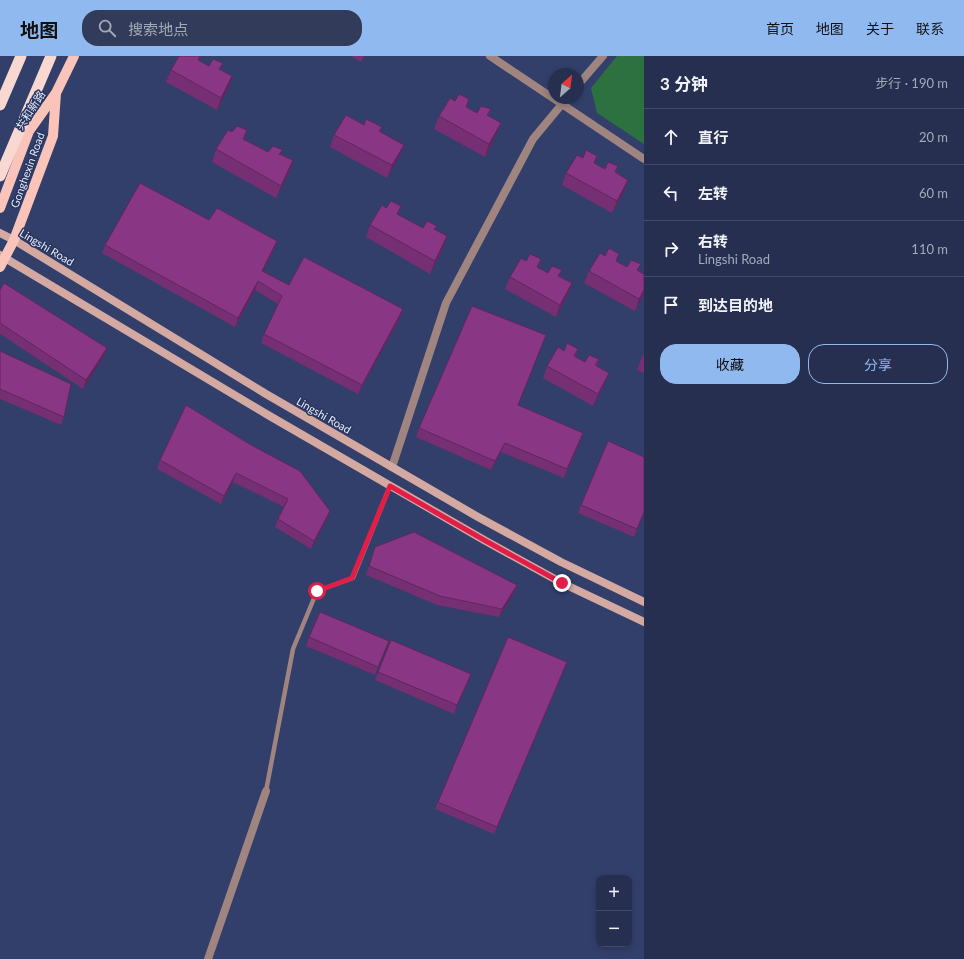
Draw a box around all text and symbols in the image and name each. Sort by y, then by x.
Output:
search box [82,10,362,46]
icon: search [96,17,118,39]
text: 地图 [20,18,58,41]
text: 搜索地点 [128,20,188,38]
text: 首页 [766,20,794,37]
text: 地图 [816,20,844,37]
text: 关于 [866,20,894,37]
text: 联系 [916,20,944,37]
north arrow [548,68,584,104]
text: 3 分钟 [660,73,708,94]
text: 步行 · 190 m [875,75,948,91]
street label: 共和新路 [13,88,47,132]
icon: ahead [660,126,682,148]
text: 直行 [698,128,728,146]
text: 20 m [919,129,948,145]
street label: Gonghexin Road [7,130,47,210]
icon: left [660,182,682,204]
text: 左转 [698,184,728,202]
text: 60 m [919,185,948,201]
street label: Lingshi Road [18,226,76,268]
text: 右转 [698,232,728,250]
icon: right [660,238,682,260]
text: 110 m [911,241,948,257]
text: Lingshi Road [698,251,770,267]
icon: arrive [660,294,682,316]
text: 到达目的地 [698,296,773,314]
button: 收藏 [660,344,800,384]
button: 分享 [808,344,948,384]
street label: Lingshi Road [294,394,354,436]
route end [553,574,571,592]
route start [308,582,326,600]
map controls [596,875,632,947]
button: + [596,875,632,911]
button: − [596,911,632,947]

